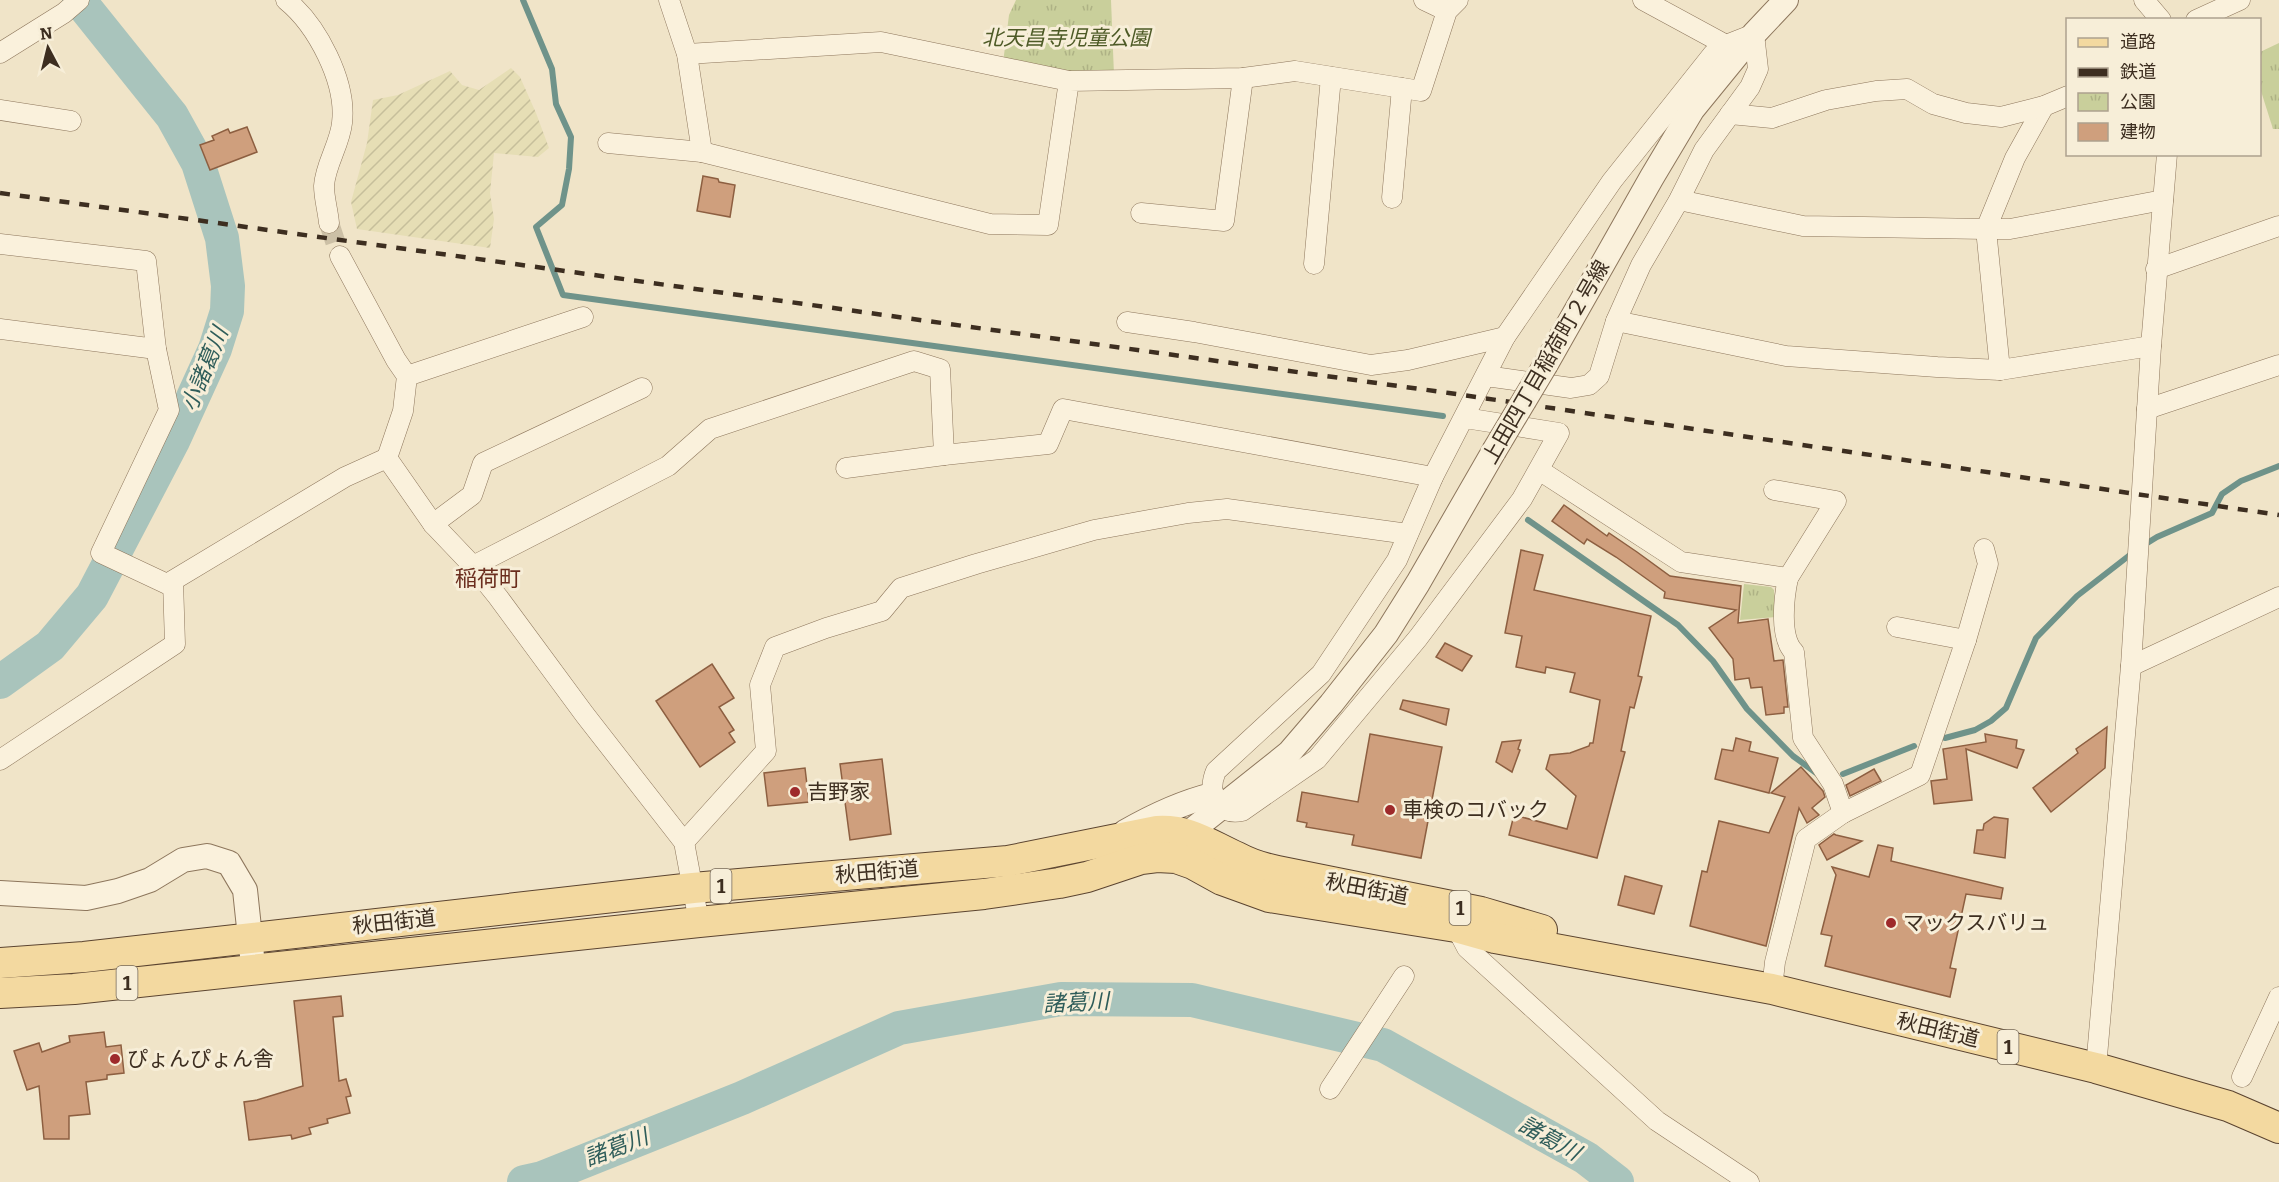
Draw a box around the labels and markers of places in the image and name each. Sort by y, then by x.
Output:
place label: 吉野家 [807,779,870,805]
marker: 吉野家 [788,785,802,799]
place label: 車検のコバック [1402,797,1549,823]
marker: 車検のコバック [1383,803,1397,817]
place label: マックスバリュ [1903,910,2049,936]
marker: マックスバリュ [1884,916,1898,930]
place label: ぴょんぴょん舎 [127,1046,274,1072]
marker: ぴょんぴょん舎 [108,1052,122,1066]

